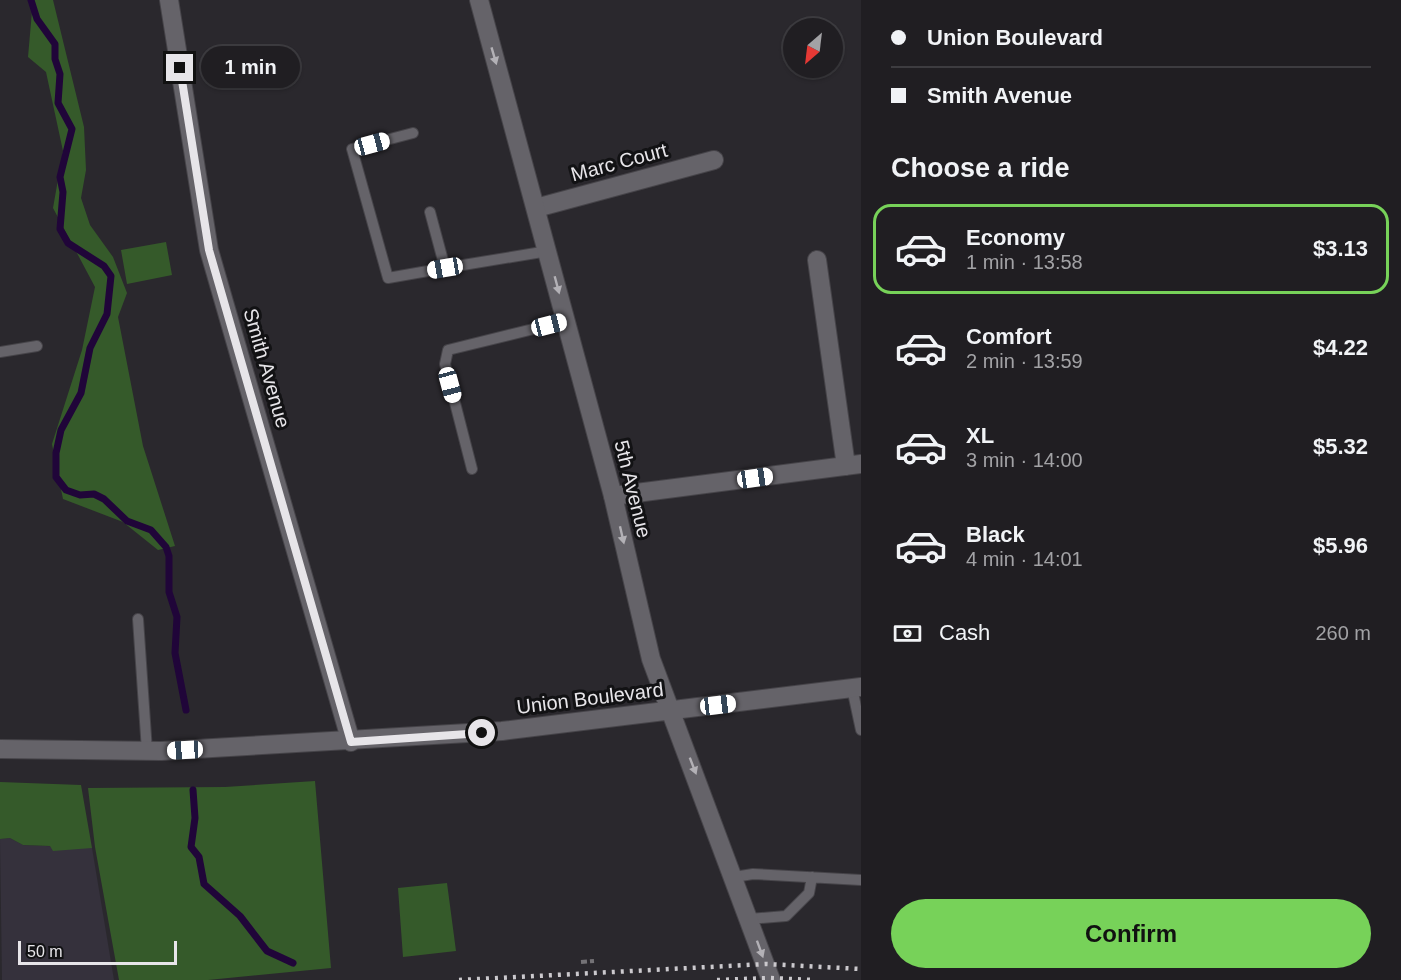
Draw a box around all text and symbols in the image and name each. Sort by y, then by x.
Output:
north arrow [783,18,843,78]
map controls [783,18,843,78]
text: Union Boulevard [927,25,1103,50]
callout: 1 min [201,47,300,89]
one-way arrow [490,47,499,65]
route end [166,54,193,81]
text: 1 min [224,56,277,78]
text: Smith Avenue [927,83,1072,108]
car [352,131,392,157]
street label: Marc Court [568,138,670,185]
text: Choose a ride [891,153,1070,183]
icon: car [894,222,948,276]
text: Economy [966,225,1065,250]
text: $3.13 [1313,236,1368,261]
text: 1 min · 13:58 [966,251,1083,273]
car [426,256,464,280]
one-way arrow [553,276,562,294]
street label: Smith Avenue [239,306,295,430]
car [529,312,569,338]
icon: car [894,321,948,375]
text: Comfort [966,324,1052,349]
text: $4.22 [1313,335,1368,360]
text: 2 min · 13:59 [966,350,1083,372]
car [437,365,463,405]
icon: car [894,420,948,474]
text: XL [966,423,994,448]
text: $5.32 [1313,434,1368,459]
street label: 5th Avenue [610,438,656,540]
text: 3 min · 14:00 [966,449,1083,471]
car [736,467,774,489]
icon: car [894,519,948,573]
text: Black [966,522,1025,547]
one-way arrow [617,525,627,544]
text: $5.96 [1313,533,1368,558]
text: 4 min · 14:01 [966,548,1083,570]
icon: cash [891,617,924,650]
text: Cash [939,620,990,645]
text: 260 m [1315,622,1371,644]
street label: Union Boulevard [515,678,665,718]
car [699,694,737,716]
route start [468,719,495,746]
car [167,740,203,760]
one-way arrow [689,757,698,775]
button: Confirm [891,899,1371,968]
scale bar [18,938,177,966]
one-way arrow [756,940,766,958]
text: 50 m [27,943,63,960]

